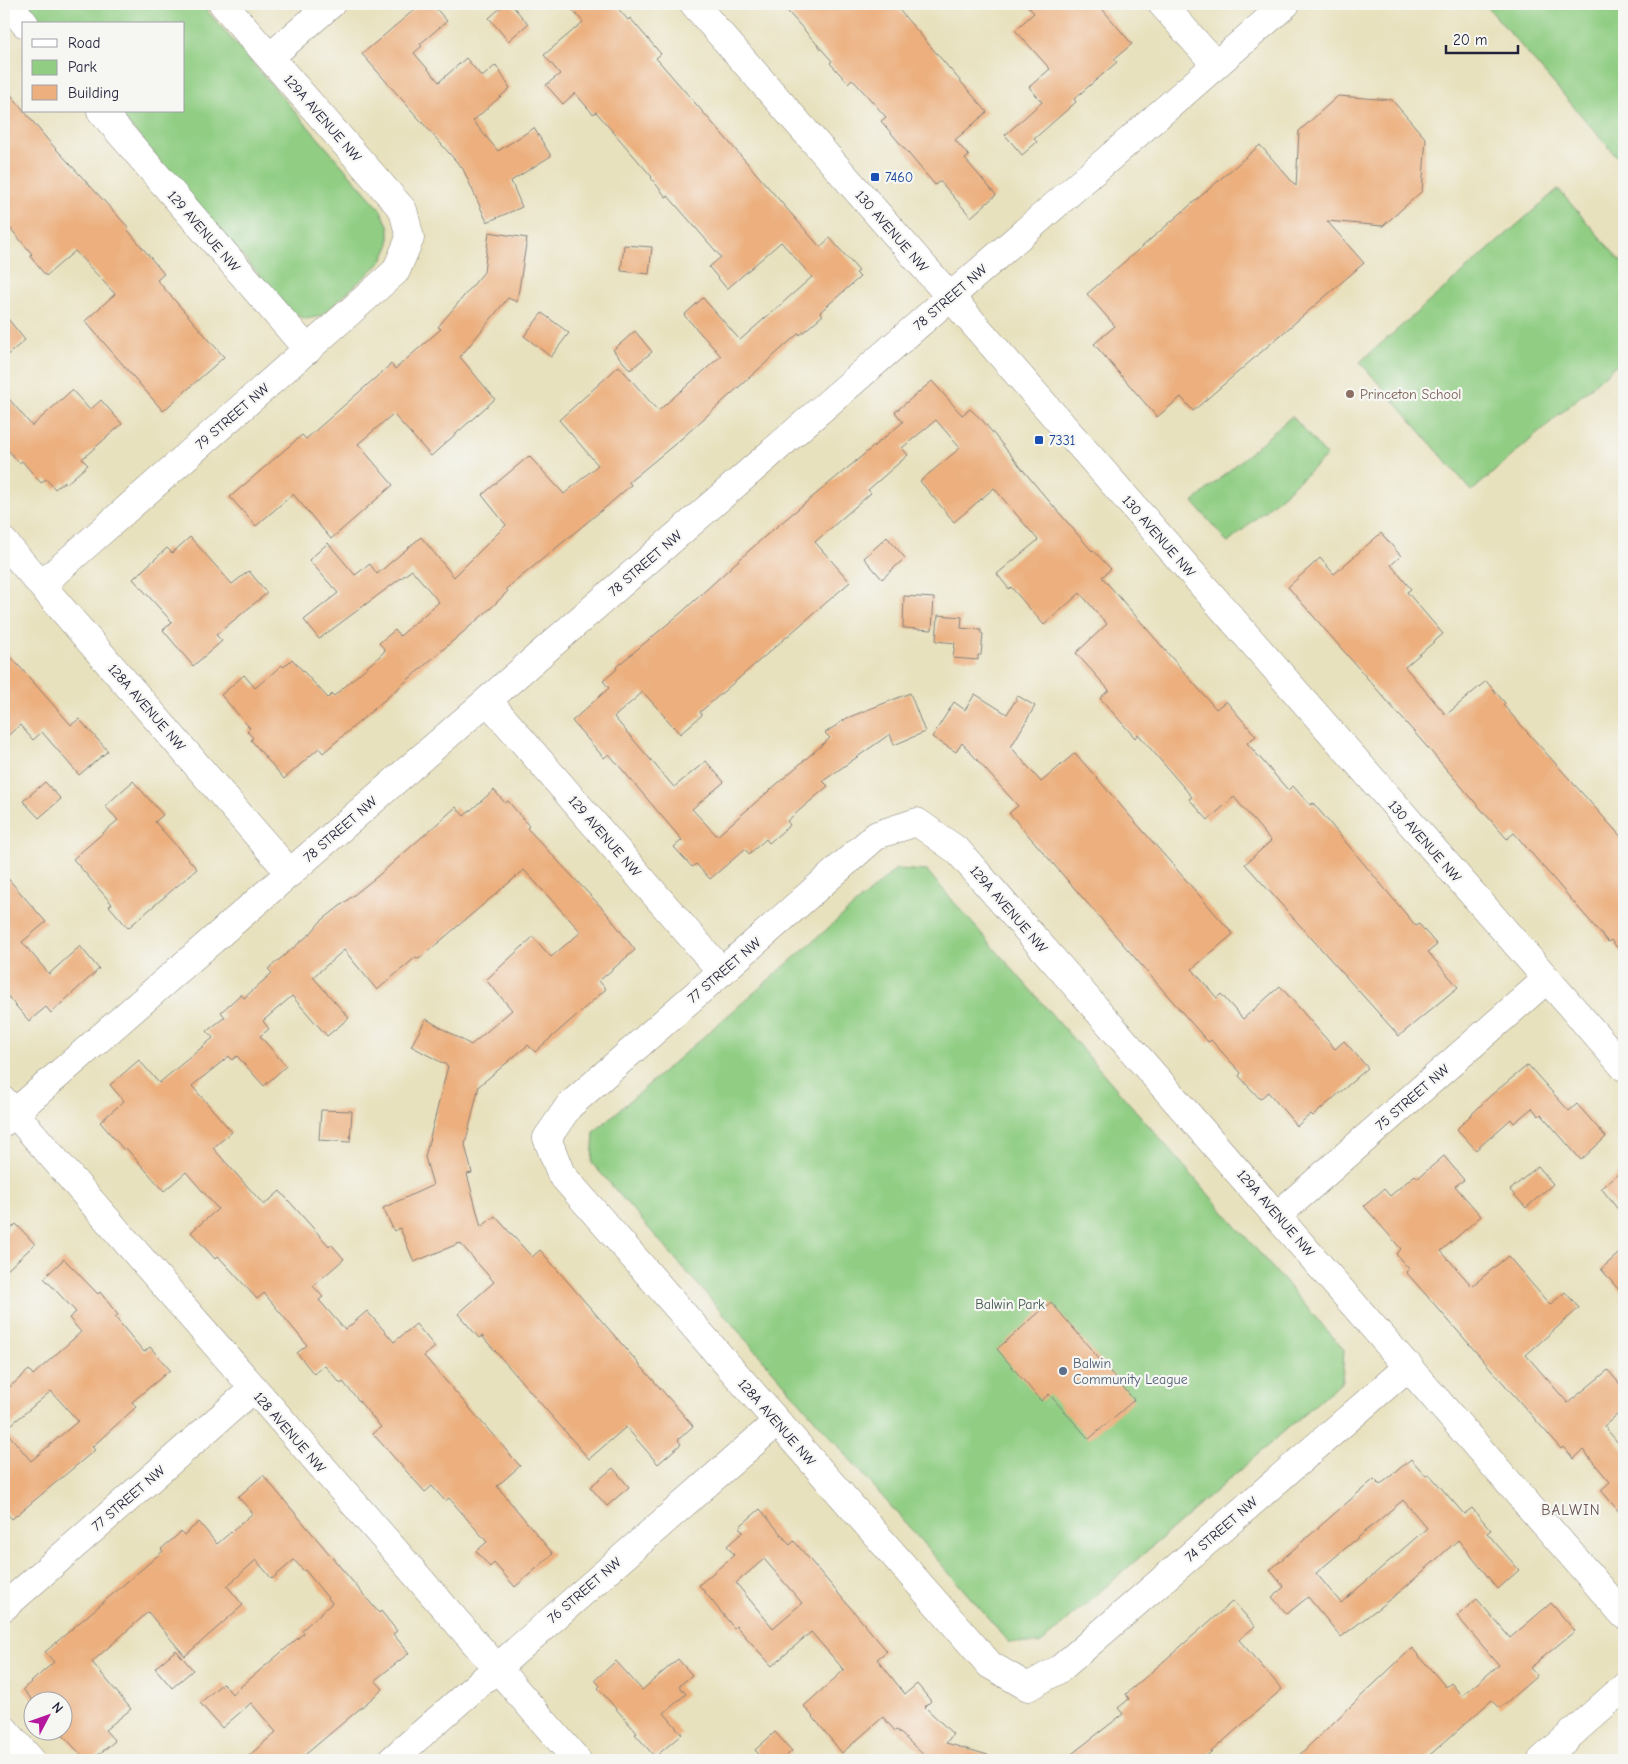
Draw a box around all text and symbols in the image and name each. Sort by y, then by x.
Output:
legend [22,22,185,112]
scale bar [1446,22,1518,54]
text: 20 m [1453,31,1487,49]
text: Road [68,34,100,52]
text: Park [68,58,97,76]
street label: 129A AVENUE NW [280,71,366,166]
text: Building [68,84,119,102]
place label: 7460 [885,169,913,186]
marker: 7460 [869,171,881,183]
street label: 129 AVENUE NW [164,187,244,276]
street label: 130 AVENUE NW [852,187,932,276]
street label: 78 STREET NW [910,260,991,334]
street label: 79 STREET NW [192,379,273,453]
place label: Princeton School [1360,386,1461,403]
marker: Princeton School [1344,388,1356,400]
place label: 7331 [1049,432,1075,449]
marker: 7331 [1033,434,1045,446]
street label: 130 AVENUE NW [1119,492,1199,581]
street label: 78 STREET NW [605,526,686,600]
street label: 128A AVENUE NW [104,660,190,755]
street label: 78 STREET NW [300,792,381,866]
street label: 129 AVENUE NW [565,792,645,881]
street label: 130 AVENUE NW [1385,797,1465,886]
street label: 129A AVENUE NW [966,862,1052,957]
street label: 77 STREET NW [684,933,765,1007]
street label: 75 STREET NW [1372,1060,1453,1134]
street label: 129A AVENUE NW [1233,1166,1319,1261]
park label: Balwin Park [975,1296,1045,1313]
place label: Balwin Community League [1073,1355,1188,1388]
marker: Balwin Community League [1057,1365,1069,1377]
street label: 128A AVENUE NW [734,1375,820,1470]
street label: 128 AVENUE NW [250,1388,330,1477]
street label: 77 STREET NW [88,1461,169,1535]
street label: 74 STREET NW [1182,1493,1262,1565]
district label: BALWIN [1541,1501,1601,1519]
street label: 76 STREET NW [544,1553,625,1627]
north arrow [22,1692,72,1742]
text: N [48,1699,67,1717]

